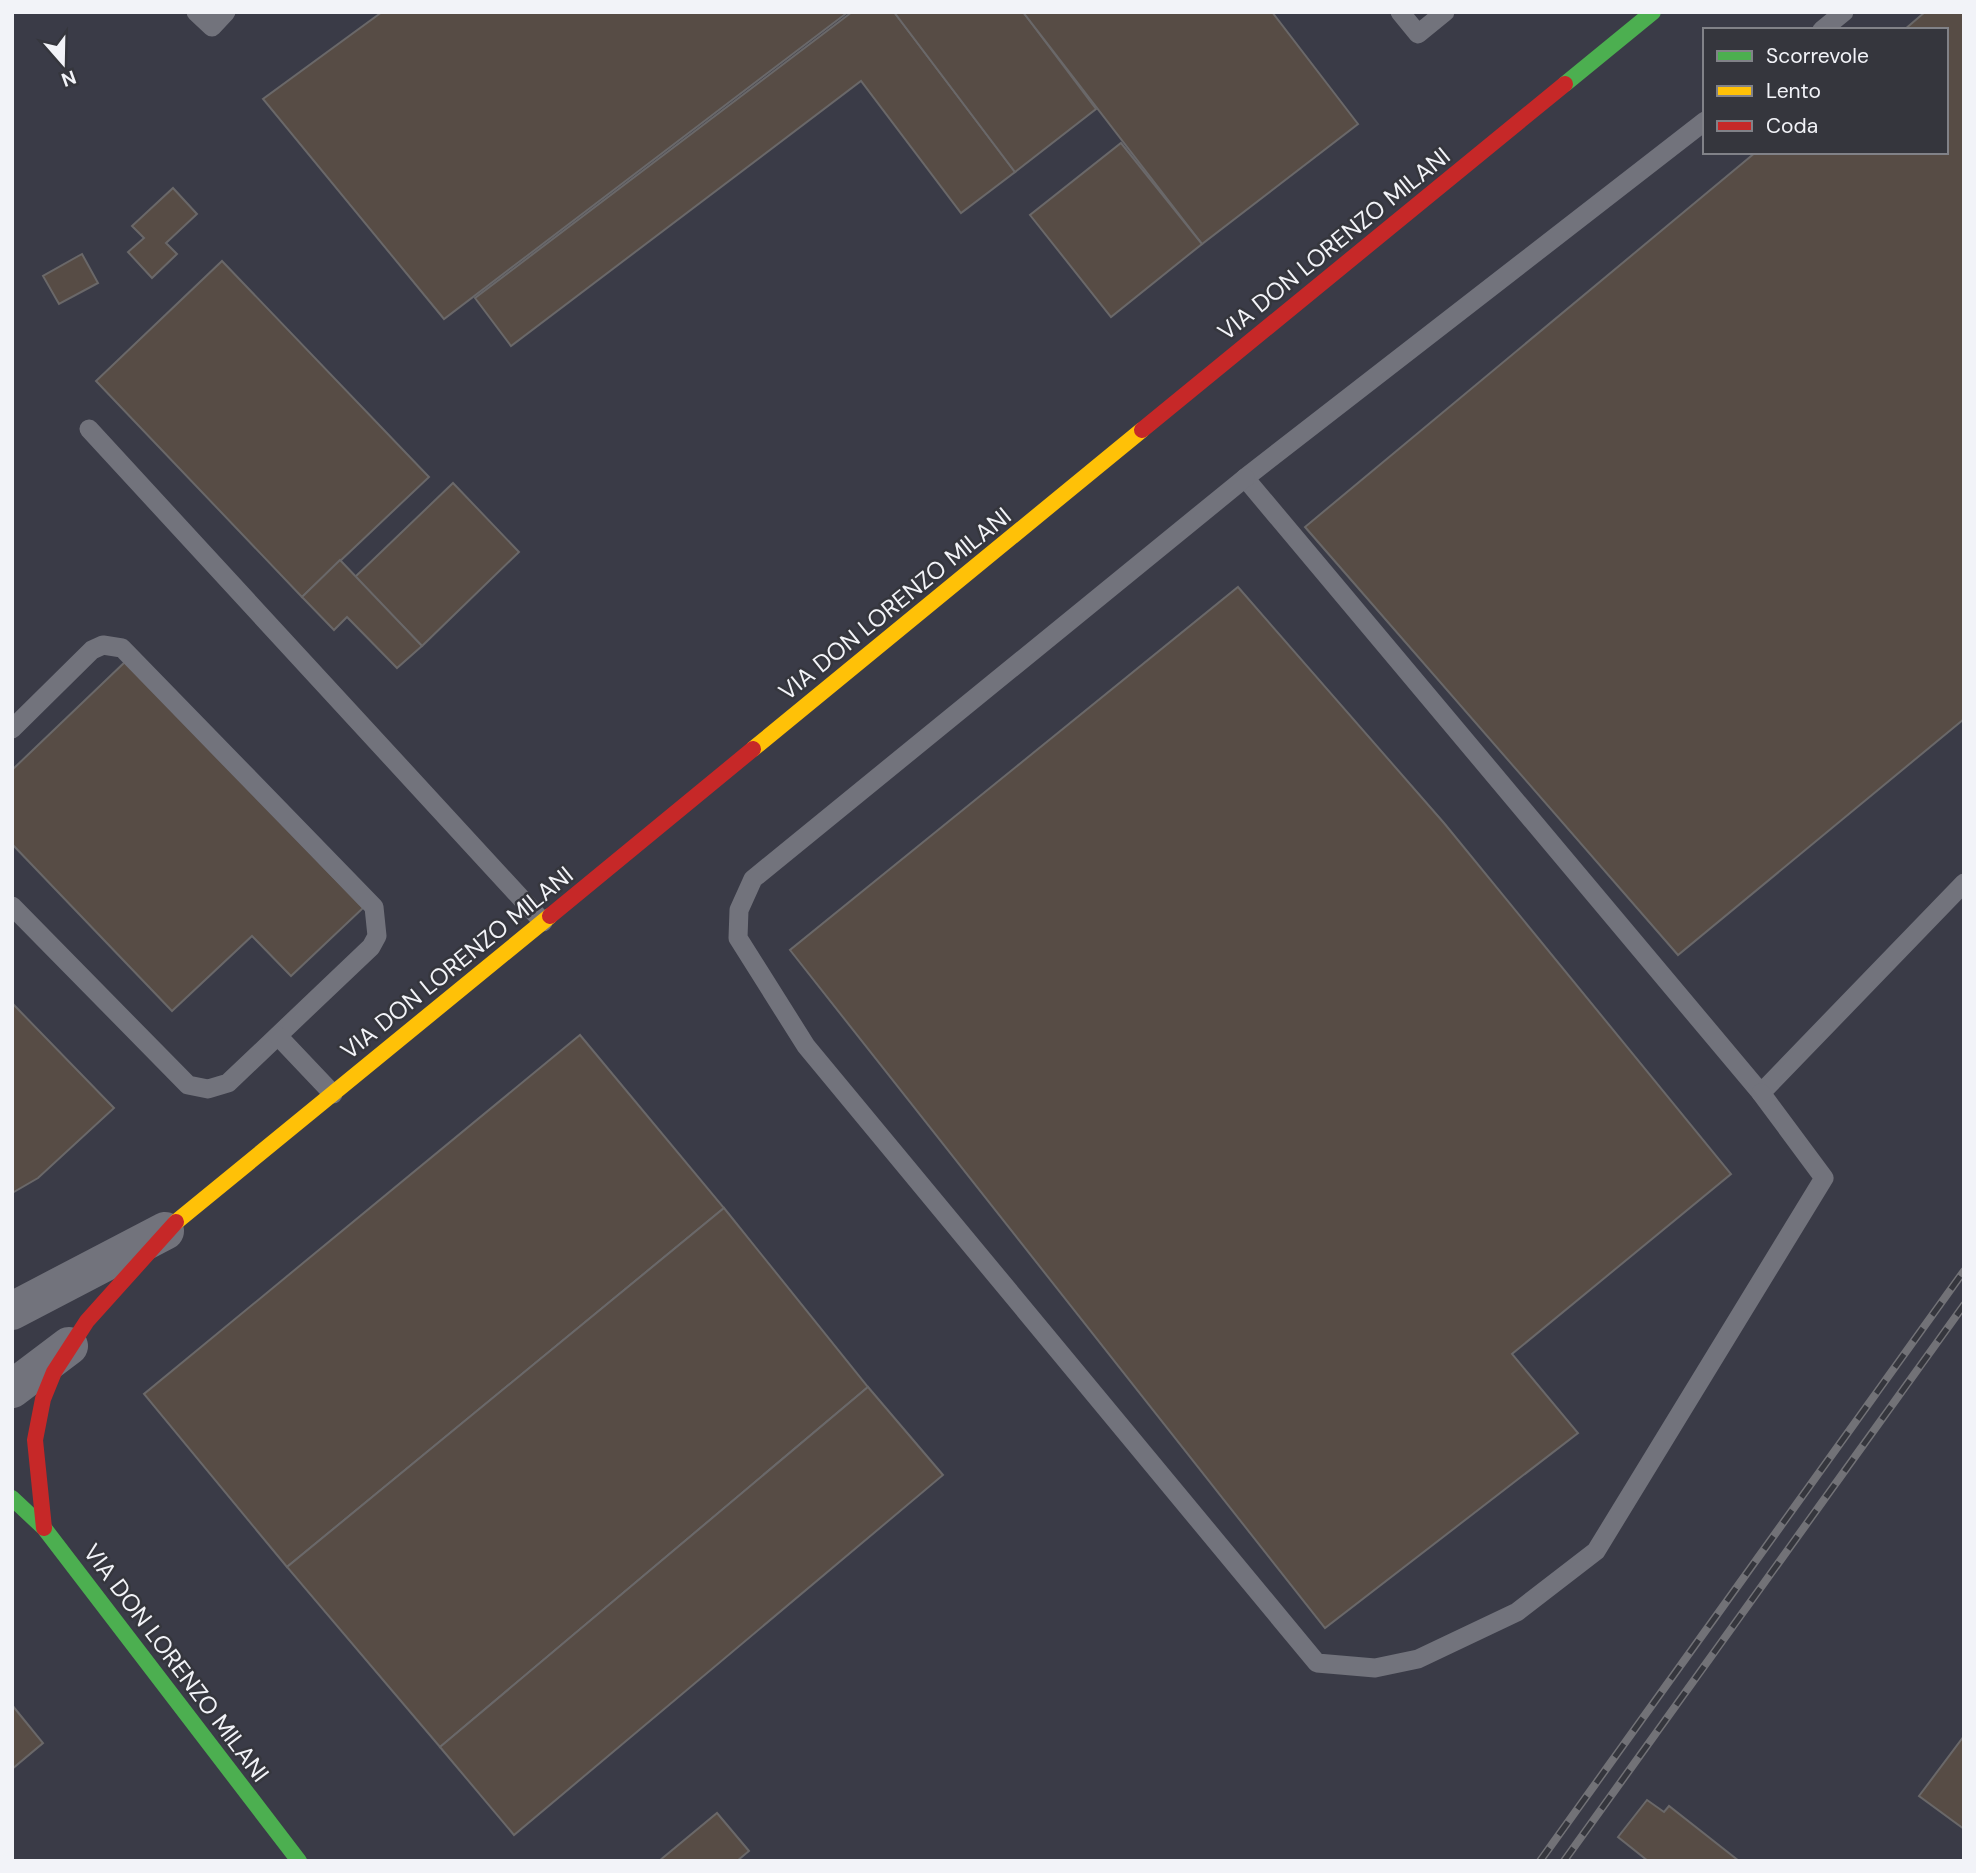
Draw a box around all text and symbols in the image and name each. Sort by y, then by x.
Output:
north arrow [28,28,98,98]
legend [1703,28,1948,154]
text: Scorrevole [1766,42,1869,70]
text: N [58,64,79,93]
text: Lento [1766,77,1821,105]
text: Coda [1766,112,1818,140]
street label: VIA DON LORENZO MILANI [1211,140,1456,347]
street label: VIA DON LORENZO MILANI [772,500,1017,707]
street label: VIA DON LORENZO MILANI [334,859,579,1066]
street label: VIA DON LORENZO MILANI [77,1538,276,1788]

